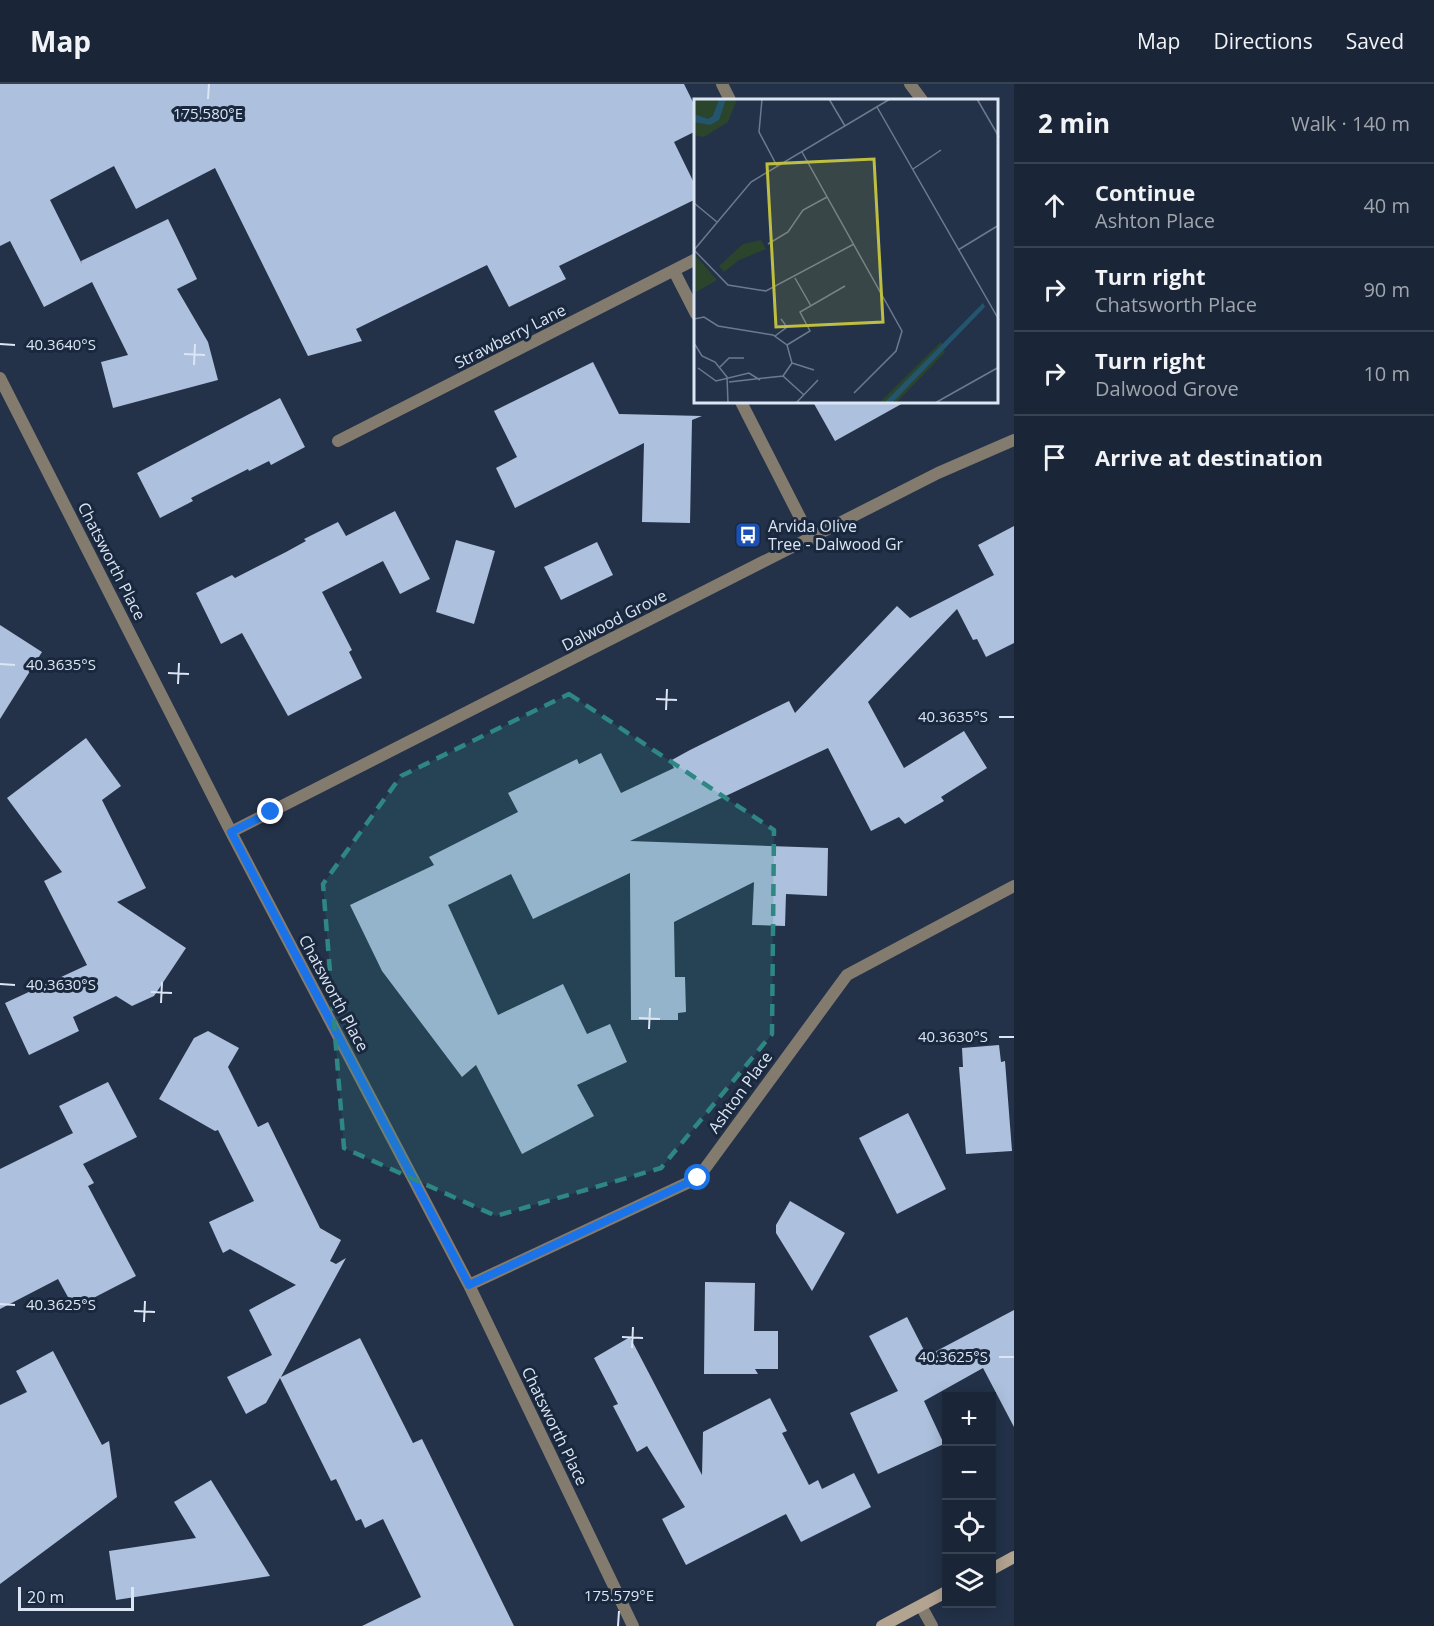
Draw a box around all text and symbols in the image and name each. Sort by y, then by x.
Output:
text: Map [30,22,91,60]
text: Map [1137,27,1180,55]
text: Directions [1213,27,1313,55]
text: Saved [1346,27,1404,55]
inset map [694,99,999,404]
text: 175.580°E [173,103,243,123]
text: 2 min [1038,105,1110,141]
text: Walk · 140 m [1291,110,1410,137]
text: Continue [1095,177,1195,207]
icon: ahead [1038,189,1071,222]
text: 40 m [1363,192,1410,219]
text: Ashton Place [1095,207,1215,234]
text: Turn right [1095,261,1206,291]
icon: right [1038,273,1071,306]
text: 90 m [1363,276,1410,303]
text: Chatsworth Place [1095,291,1257,318]
street label: Strawberry Lane [450,298,570,374]
text: 40.3640°S [26,334,96,354]
text: Turn right [1095,345,1206,375]
icon: right [1038,357,1071,390]
text: 10 m [1363,360,1410,387]
text: Dalwood Grove [1095,375,1239,402]
icon: arrive [1038,441,1071,474]
text: Arrive at destination [1095,442,1323,472]
street label: Chatsworth Place [73,498,151,624]
place label: Arvida Olive Tree - Dalwood Gr [768,515,904,555]
bus stop icon: Arvida Olive Tree - Dalwood Gr [733,520,763,550]
street label: Dalwood Grove [558,584,670,656]
text: 40.3635°S [26,654,96,674]
text: 40.3635°S [918,706,988,726]
route end [257,798,283,824]
street label: Chatsworth Place [294,931,374,1055]
text: 40.3630°S [26,974,96,994]
text: 40.3630°S [918,1026,988,1046]
street label: Ashton Place [703,1047,777,1137]
route start [684,1164,710,1190]
text: 40.3625°S [26,1294,96,1314]
text: 40.3625°S [918,1346,988,1366]
street label: Chatsworth Place [517,1363,593,1489]
map controls [942,1392,996,1608]
button: + [942,1392,996,1446]
button: − [942,1446,996,1500]
button: locate [942,1500,996,1554]
button: layers [942,1554,996,1608]
scale bar [18,1584,134,1612]
text: 175.579°E [584,1585,654,1605]
text: 20 m [27,1586,64,1608]

